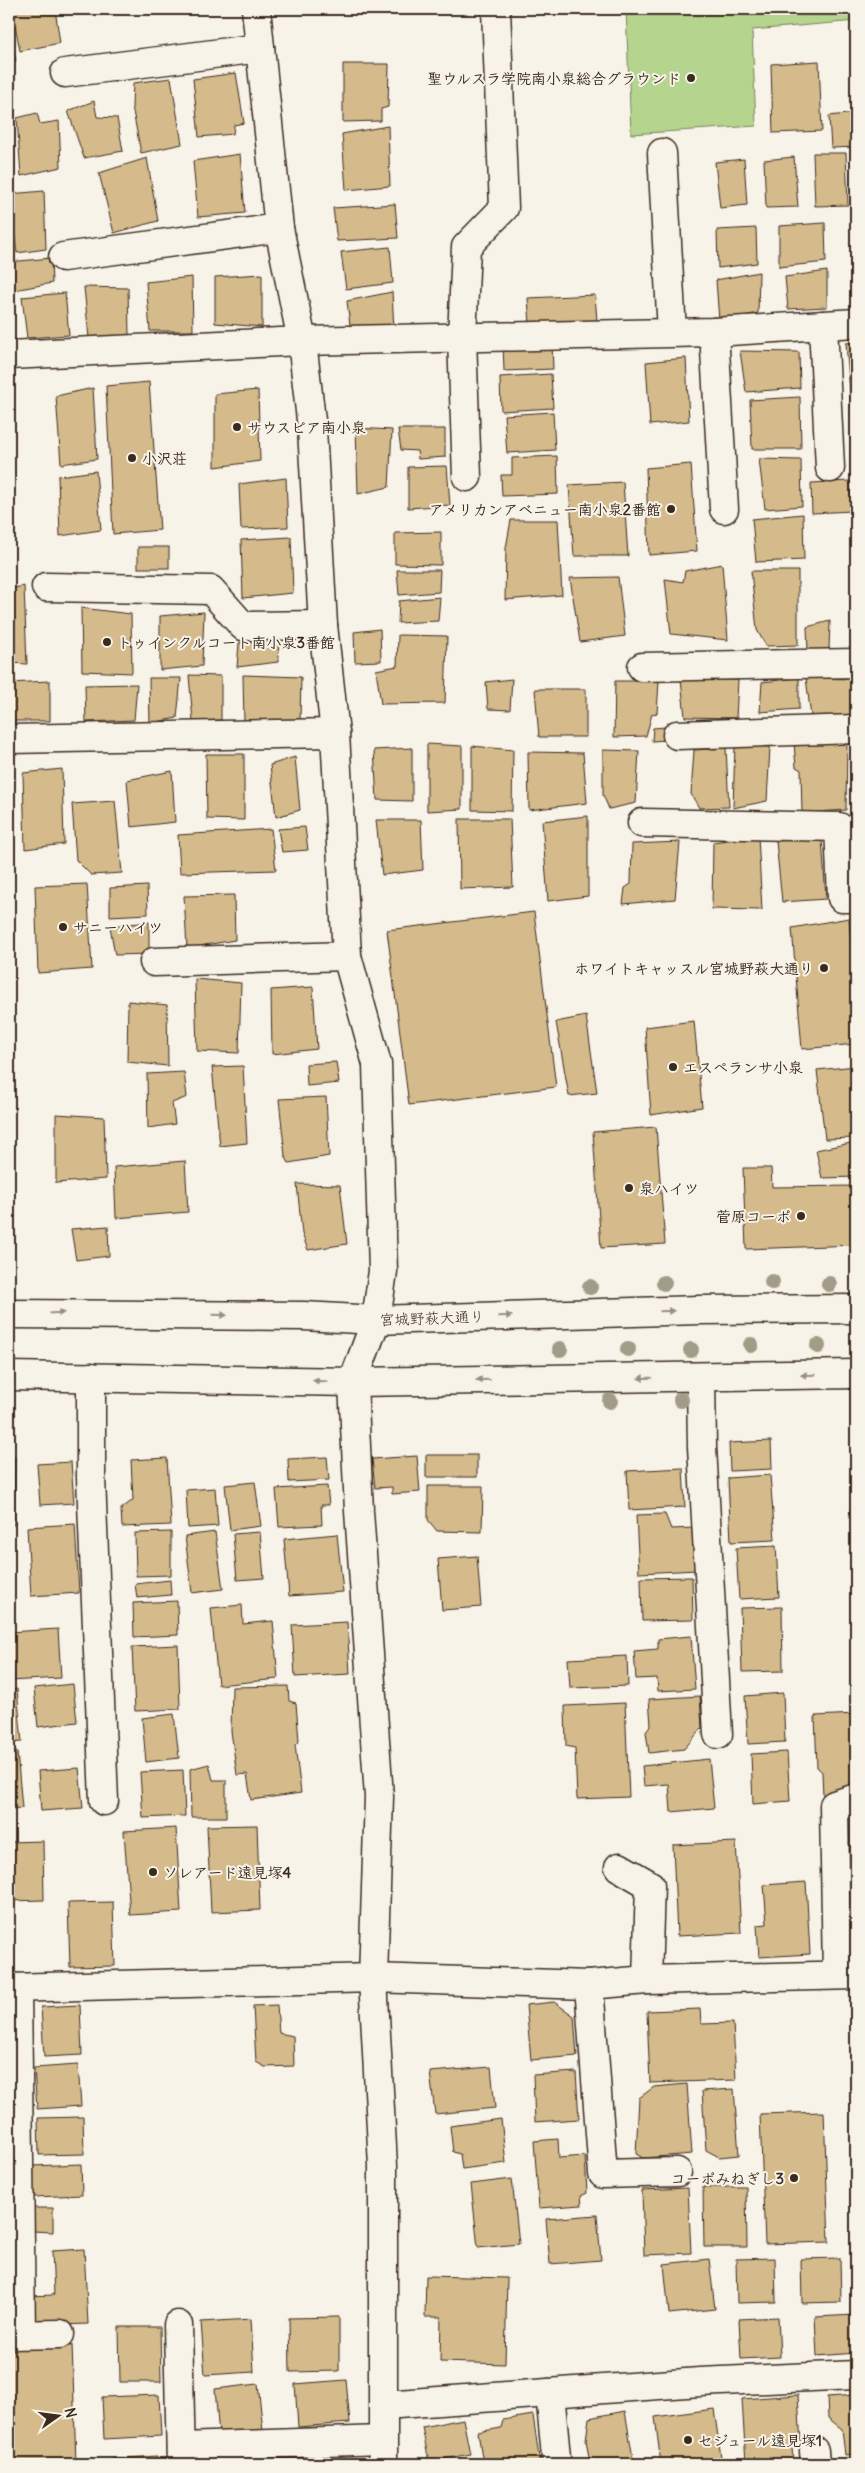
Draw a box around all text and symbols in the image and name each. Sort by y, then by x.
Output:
place label: 聖ウルスラ学院南小泉総合グラウンド [427,69,681,88]
marker: 聖ウルスラ学院南小泉総合グラウンド [685,72,697,84]
place label: サウスピア南小泉 [247,418,366,437]
marker: サウスピア南小泉 [231,421,243,433]
place label: 小沢荘 [142,449,187,468]
marker: 小沢荘 [126,452,138,464]
place label: アメリカンアベニュー南小泉2番館 [429,500,661,519]
marker: アメリカンアベニュー南小泉2番館 [665,503,677,515]
place label: トゥインクルコート南小泉3番館 [117,633,335,652]
marker: トゥインクルコート南小泉3番館 [101,636,113,648]
place label: サニーハイツ [73,918,163,937]
marker: サニーハイツ [57,921,69,933]
place label: ホワイトキャッスル宮城野萩大通り [574,959,814,978]
marker: ホワイトキャッスル宮城野萩大通り [818,962,830,974]
place label: エスペランサ小泉 [683,1058,803,1077]
marker: エスペランサ小泉 [667,1061,679,1073]
place label: 泉ハイツ [639,1179,699,1198]
marker: 泉ハイツ [623,1182,635,1194]
place label: 菅原コーポ [716,1207,791,1226]
marker: 菅原コーポ [795,1210,807,1222]
street label: 宮城野萩大通り [379,1307,485,1329]
one-way arrow [659,1307,675,1315]
one-way arrow [50,1309,66,1317]
one-way arrow [212,1311,228,1319]
one-way arrow [497,1312,513,1320]
one-way arrow [799,1372,815,1380]
one-way arrow [637,1374,653,1382]
one-way arrow [312,1376,328,1384]
one-way arrow [474,1376,490,1384]
place label: ソレアード遠見塚4 [163,1863,291,1882]
marker: ソレアード遠見塚4 [147,1866,159,1878]
place label: コーポみねぎし3 [670,2169,784,2188]
marker: コーポみねぎし3 [788,2172,800,2184]
north arrow [32,2390,82,2440]
text: N [61,2406,81,2420]
place label: セジュール遠見塚1 [698,2431,822,2450]
marker: セジュール遠見塚1 [682,2434,694,2446]

